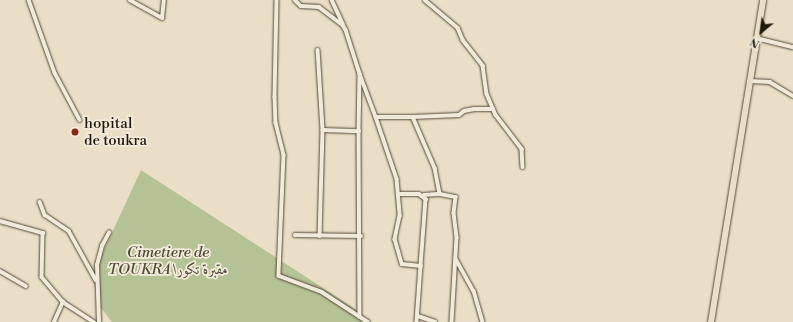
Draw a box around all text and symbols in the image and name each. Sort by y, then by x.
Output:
north arrow [741,12,781,52]
text: N [748,34,762,51]
place label: hopital de toukra [84,114,147,149]
marker: hopital de toukra [69,126,81,138]
park label: Cimetiere de TOUKRA مقبرة تكورا [108,243,228,278]

